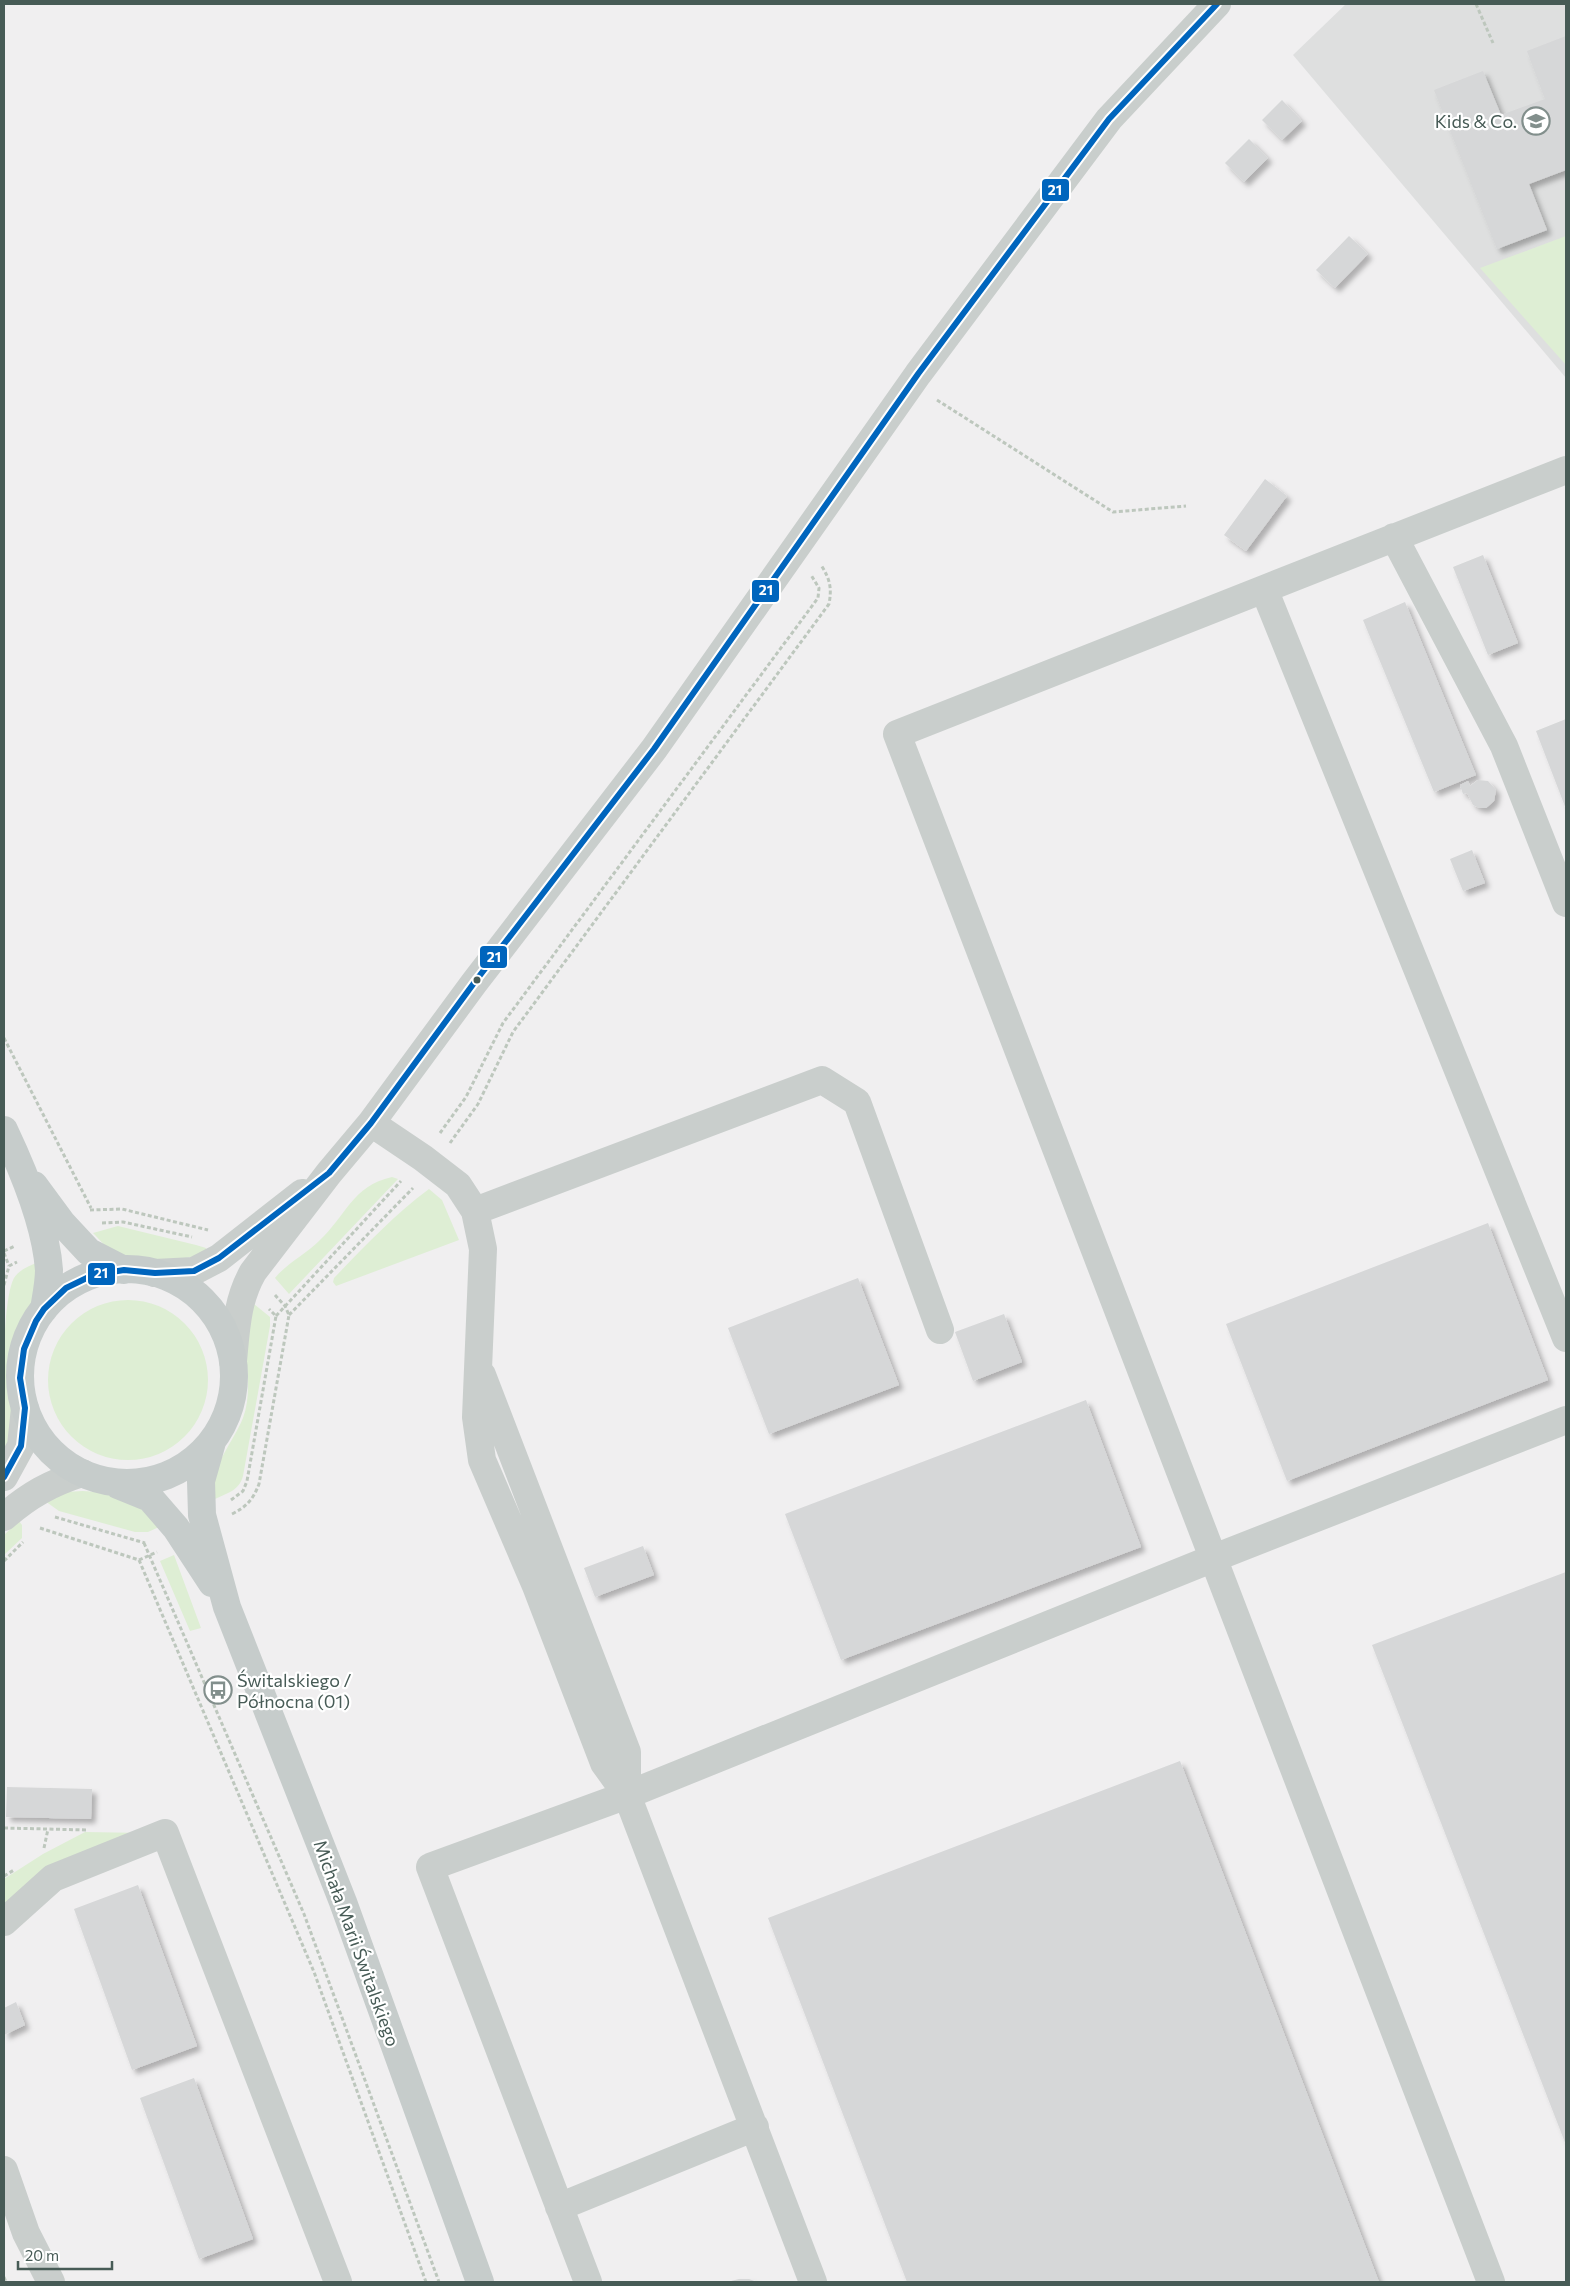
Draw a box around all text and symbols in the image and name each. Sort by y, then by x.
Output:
school or university icon: Kids & Co. [1521,106,1551,136]
place label: Kids & Co. [1435,110,1517,132]
line badge: 21 [1041,178,1070,202]
text: 21 [1048,181,1062,198]
line badge: 21 [751,579,780,603]
text: 21 [759,581,773,598]
line badge: 21 [479,945,508,969]
text: 21 [487,948,501,965]
unlabelled marker [472,975,482,985]
line badge: 21 [87,1262,116,1286]
text: 21 [94,1264,108,1281]
place label: Świtalskiego / Północna (01) [237,1669,351,1712]
bus stop icon: Świtalskiego / Północna (01) [203,1675,233,1705]
street label: Michała Marii Świtalskiego [309,1837,405,2049]
scale bar [18,2238,111,2270]
text: 20 m [25,2246,59,2264]

